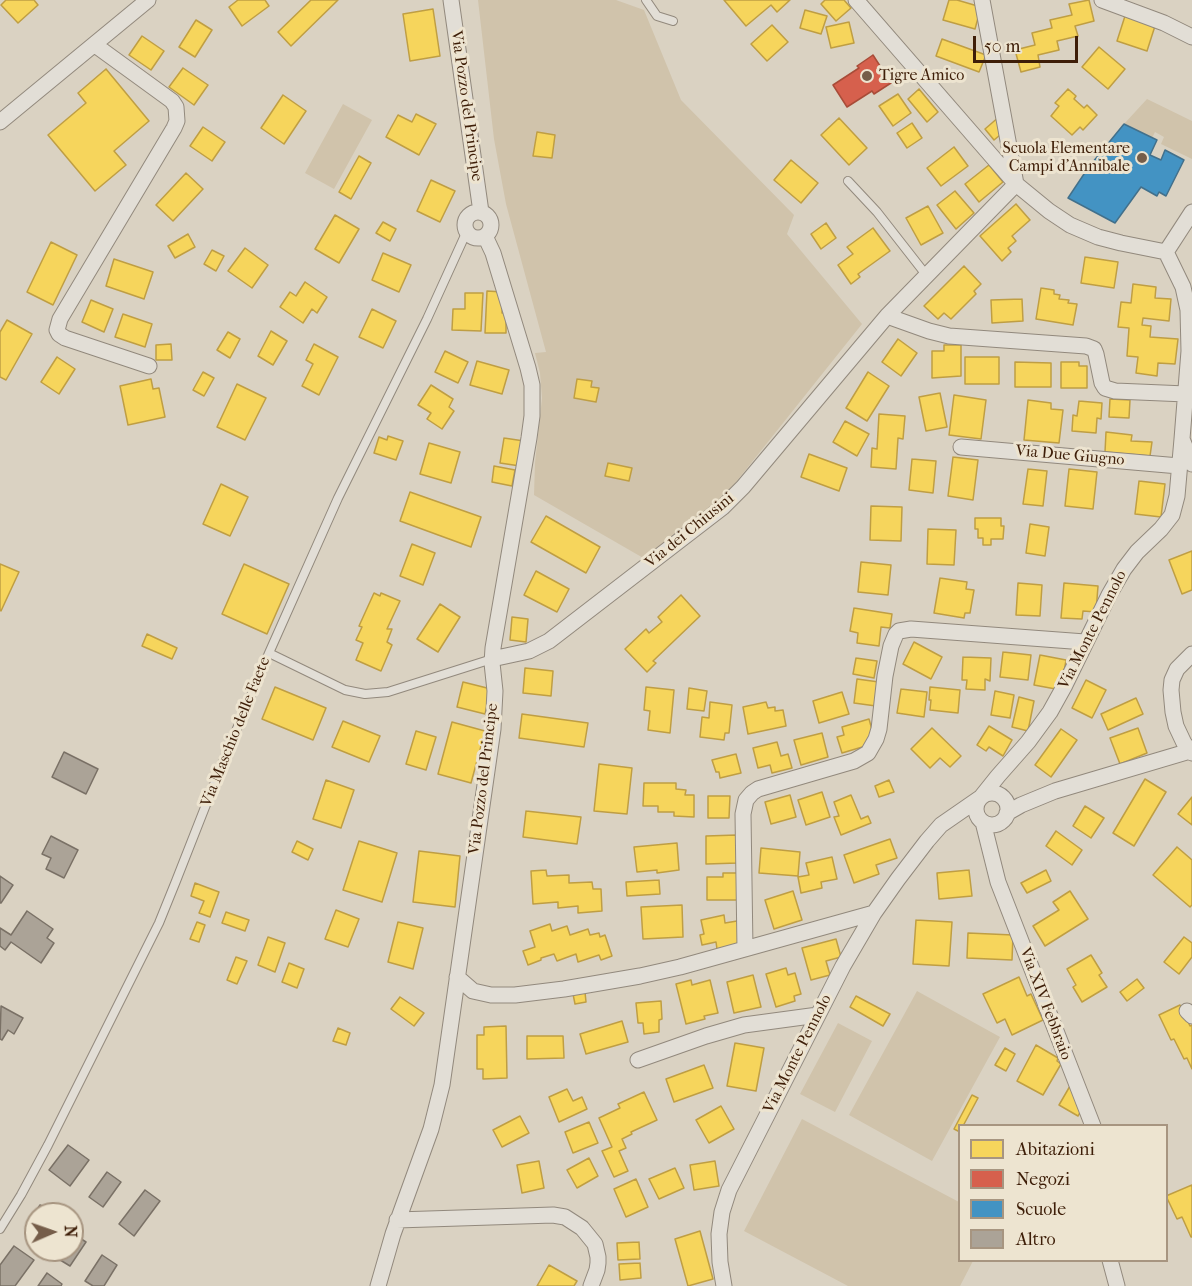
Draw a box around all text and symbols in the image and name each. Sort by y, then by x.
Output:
scale bar [976,24,1081,62]
street label: Via Pozzo del Principe [446,29,486,183]
text: 50 m [984,36,1020,57]
place label: Tigre Amico [879,66,964,86]
marker: Tigre Amico [860,69,874,83]
place label: Scuola Elementare Campi d'Annibale [1002,139,1130,177]
marker: Scuola Elementare Campi d'Annibale [1135,151,1149,165]
street label: Via Due Giugno [1015,442,1125,470]
street label: Via dei Chiusini [642,489,738,573]
street label: Via Monte Pennolo [1055,567,1131,693]
street label: Via Maschio delle Faete [197,654,275,810]
street label: Via Pozzo del Principe [465,702,503,856]
street label: Via XIV Febbraio [1015,945,1075,1063]
street label: Via Monte Pennolo [760,991,836,1117]
legend [958,1124,1168,1262]
text: Abitazioni [1016,1139,1095,1160]
text: Negozi [1016,1169,1070,1190]
text: Scuole [1016,1199,1066,1220]
north arrow [24,1202,84,1262]
text: N [61,1225,80,1238]
text: Altro [1016,1229,1056,1250]

